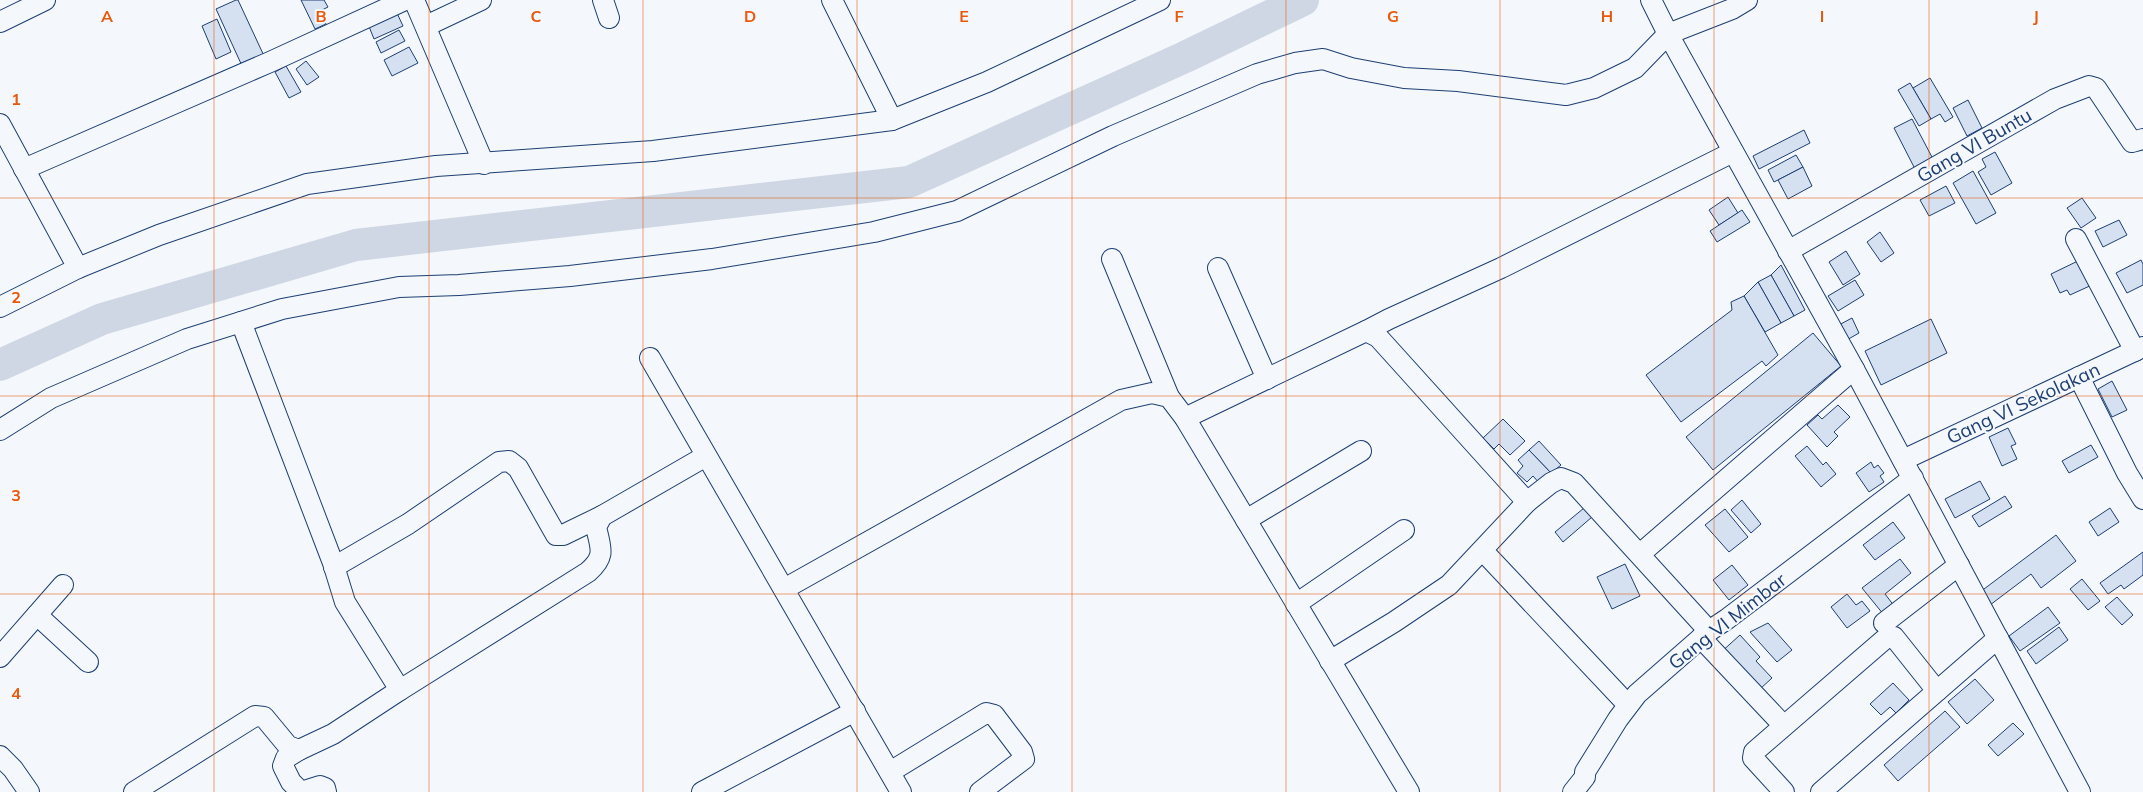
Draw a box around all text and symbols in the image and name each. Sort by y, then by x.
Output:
text: A [101,6,113,26]
text: B [315,6,327,26]
text: C [531,6,542,26]
text: D [744,6,756,26]
text: E [959,6,969,26]
text: F [1174,6,1184,26]
text: G [1387,6,1399,26]
text: H [1601,6,1613,26]
text: I [1820,6,1824,26]
text: J [2033,6,2039,26]
text: 1 [11,89,21,109]
street label: Gang VI Buntu [1912,102,2036,188]
text: 2 [11,287,21,307]
street label: Gang VI Sekolakan [1942,357,2104,449]
text: 3 [11,485,21,505]
street label: Gang VI Mimbar [1663,567,1791,675]
text: 4 [11,683,21,703]

